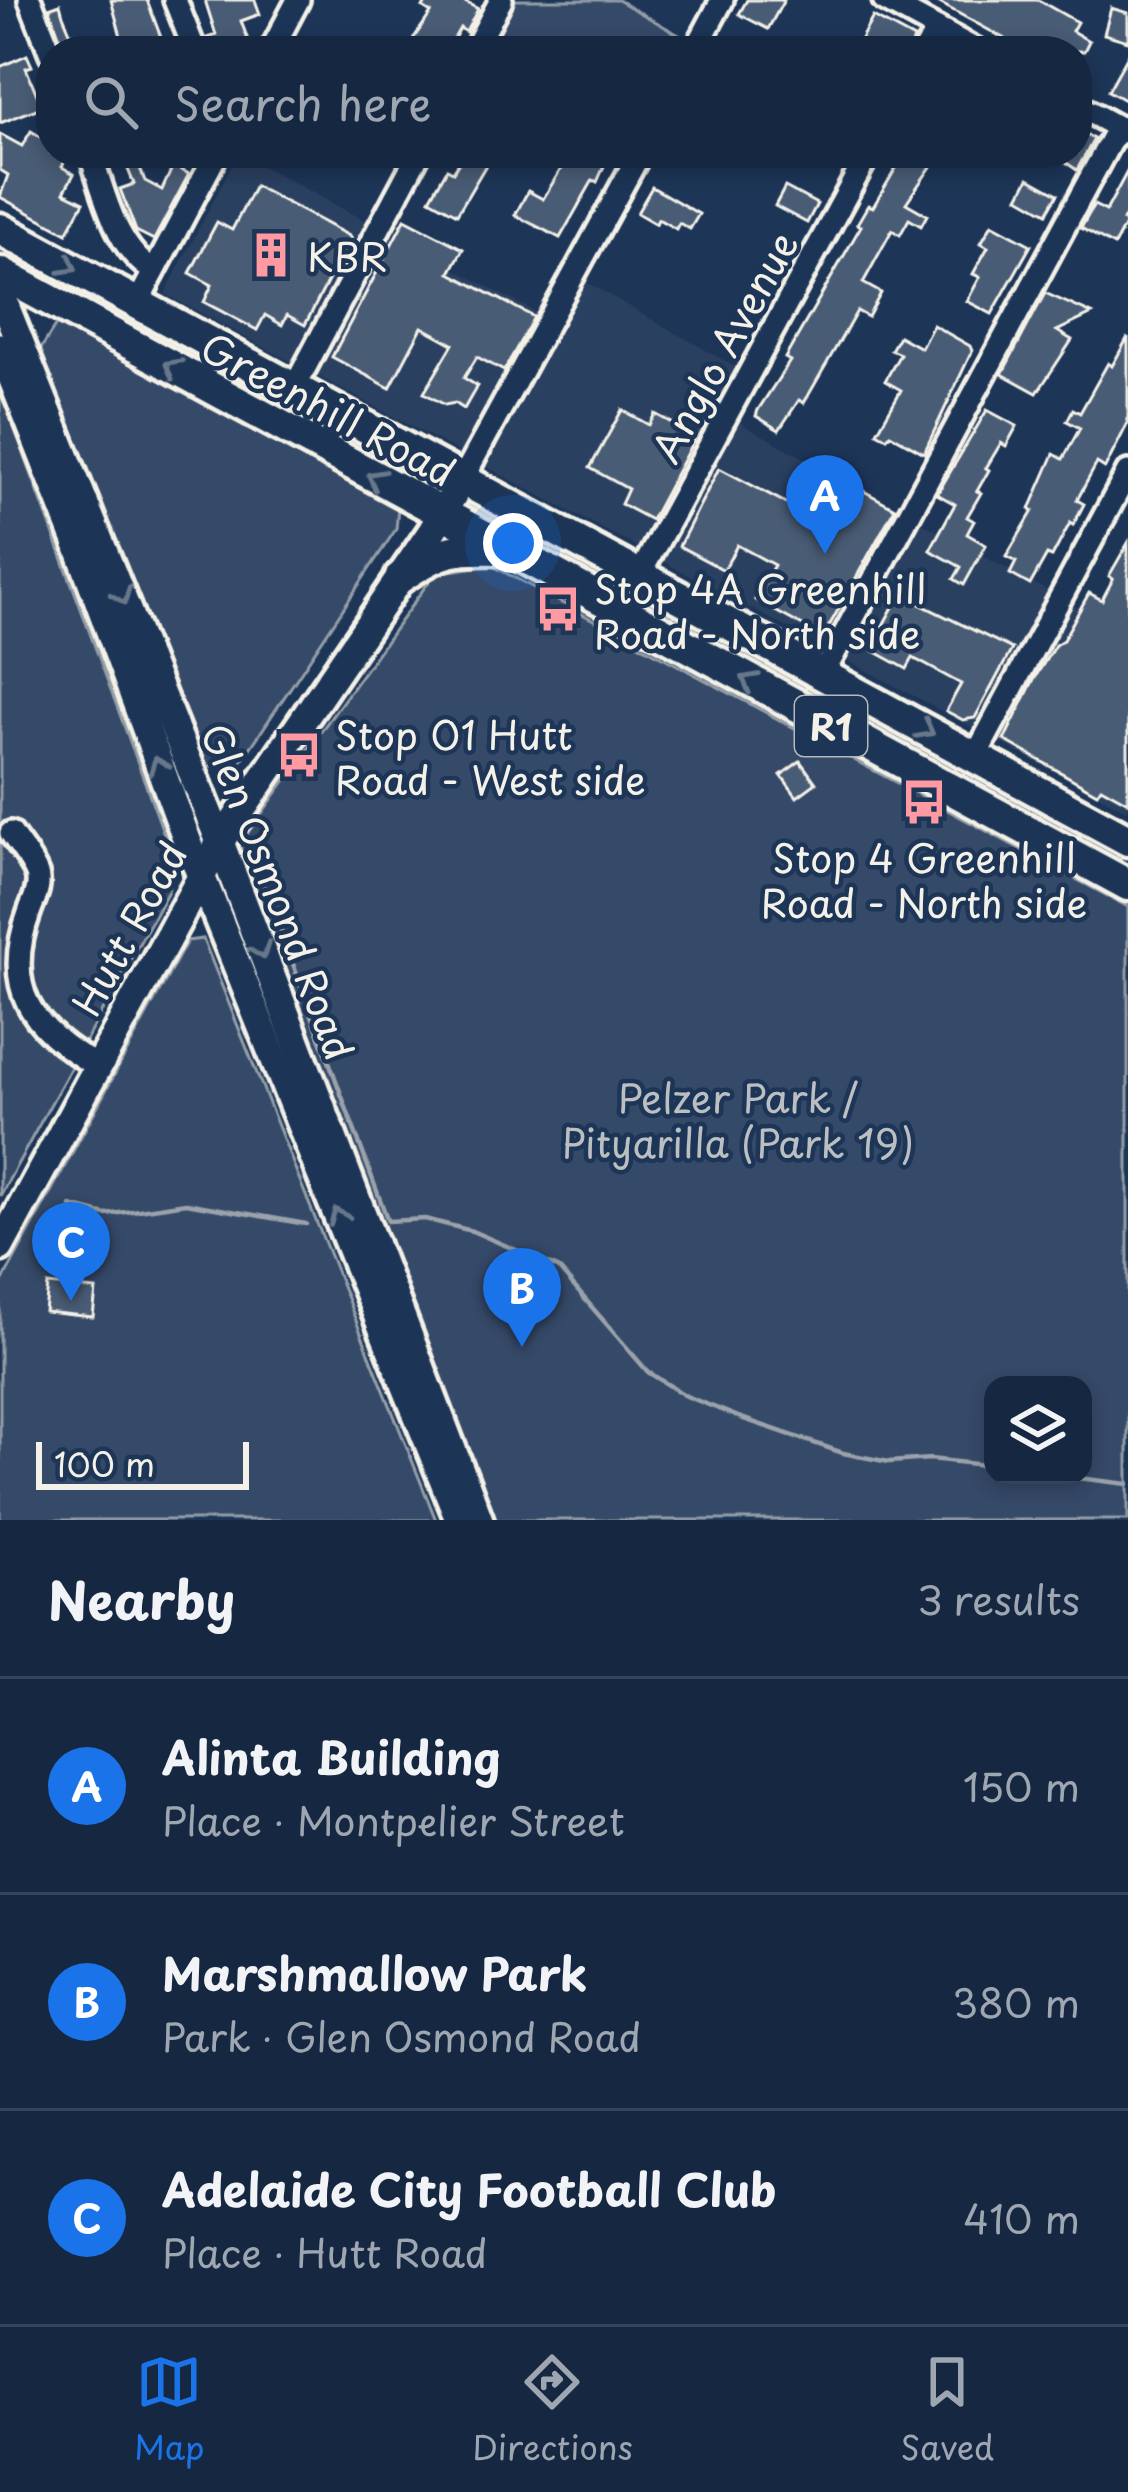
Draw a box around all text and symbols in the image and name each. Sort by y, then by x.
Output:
search box [36,36,1092,168]
text: Search here [174,68,431,136]
icon: search [78,69,144,135]
street label: Anglo Avenue [635,220,811,472]
place label: KBR [307,226,388,285]
building icon: KBR [246,230,296,280]
one-way arrow [56,251,78,274]
street label: Greenhill Road [191,316,467,500]
one-way arrow [164,358,185,381]
pin: A [786,455,864,554]
one-way arrow [366,469,388,492]
your location [483,513,543,573]
place label: Stop 4A Greenhill Road - North side [594,558,926,662]
bus stop icon: Stop 4A Greenhill Road - North side [533,584,583,634]
one-way arrow [108,585,133,606]
one-way arrow [741,672,762,695]
road number: R1 [795,696,867,756]
place label: Stop O1 Hutt Road - West side [335,704,646,808]
street label: Glen Osmond Road [188,714,370,1068]
one-way arrow [914,716,935,739]
bus stop icon: Stop O1 Hutt Road - West side [274,730,324,780]
one-way arrow [147,756,172,777]
bus stop icon: Stop 4 Greenhill Road - North side [899,777,949,827]
place label: Stop 4 Greenhill Road - North side [761,827,1087,931]
street label: Hutt Road [56,830,200,1026]
one-way arrow [247,940,272,961]
park label: Pelzer Park / Pityarilla (Park 19) [562,1067,914,1171]
pin: C [32,1202,110,1301]
one-way arrow [327,1207,352,1228]
pin: B [483,1248,561,1347]
map controls [984,1376,1092,1484]
button: layers [984,1376,1092,1484]
scale bar [36,1436,249,1489]
text: 100 m [54,1438,155,1488]
text: Nearby [48,1560,235,1637]
text: 3 results [917,1569,1080,1628]
text: Alinta Building [162,1722,501,1790]
text: A [72,1756,102,1815]
text: 150 m [963,1756,1080,1815]
text: Place · Montpelier Street [162,1790,625,1849]
text: Marshmallow Park [162,1938,587,2006]
text: B [74,1972,100,2031]
text: 380 m [952,1972,1080,2031]
text: Park · Glen Osmond Road [162,2006,641,2065]
text: Adelaide City Football Club [162,2154,777,2222]
text: C [72,2188,102,2247]
text: 410 m [963,2188,1080,2247]
text: Place · Hutt Road [162,2222,488,2281]
tab: Map [134,2349,204,2471]
tab: Directions [472,2349,633,2471]
tab: Saved [900,2349,994,2471]

